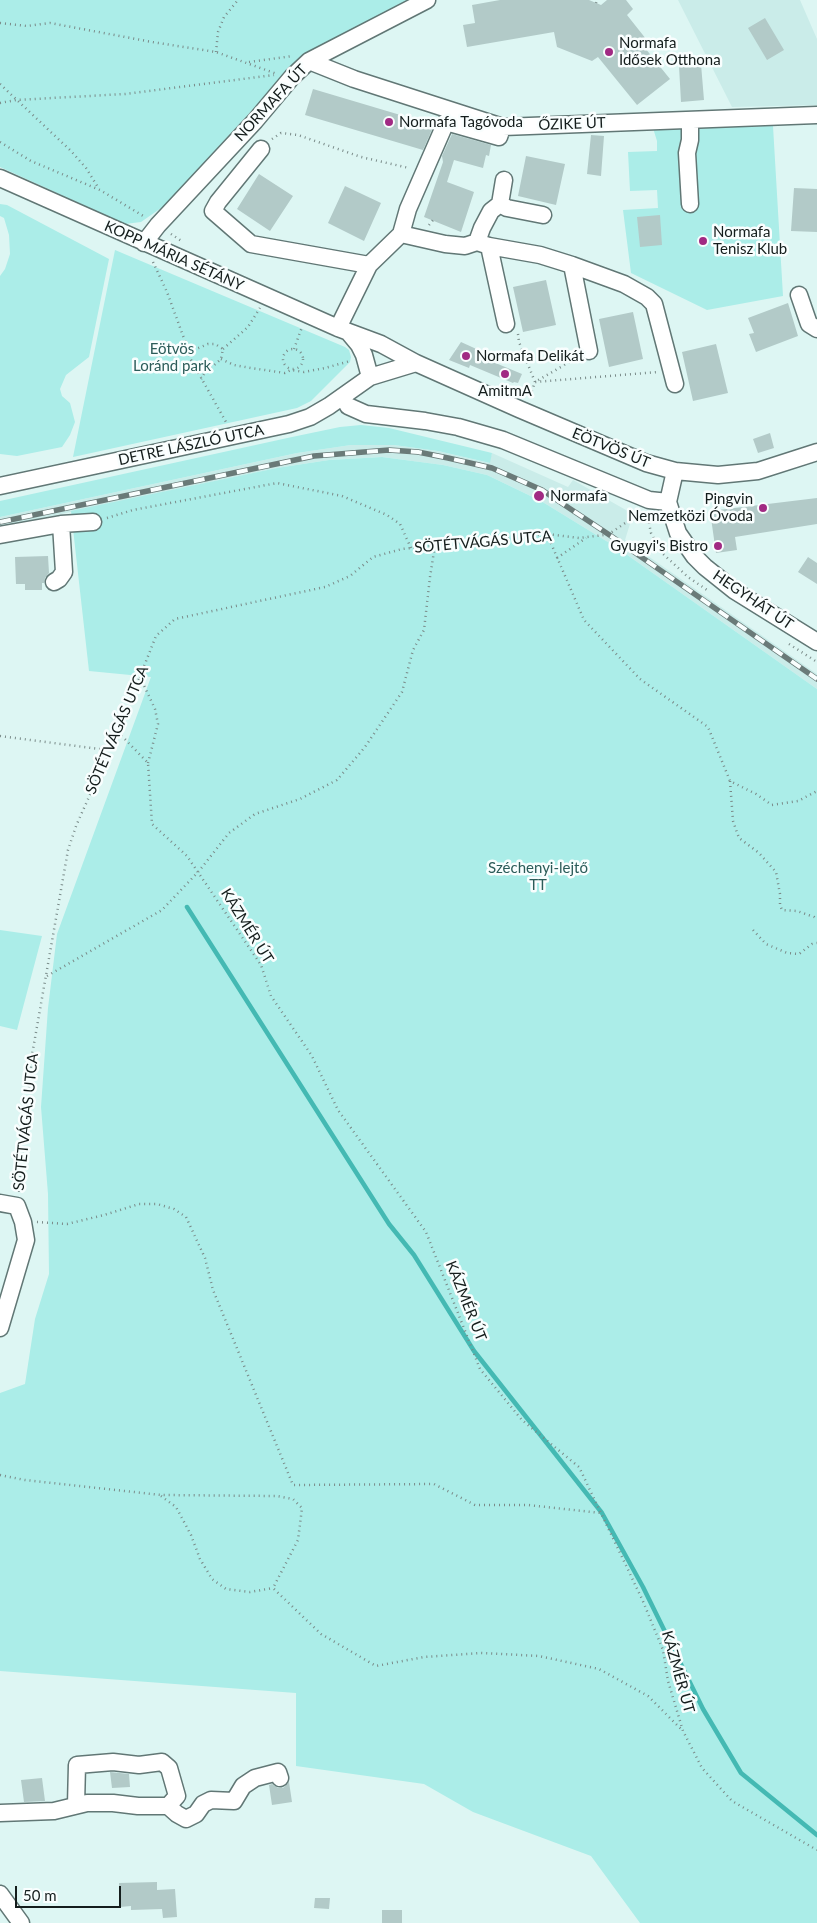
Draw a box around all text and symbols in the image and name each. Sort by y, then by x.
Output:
place label: Normafa Idősek Otthona [619,34,721,69]
marker: Normafa Idősek Otthona [603,46,615,58]
street label: NORMAFA ÚT [231,61,311,145]
place label: Normafa Tagóvoda [399,113,523,131]
street label: ŐZIKE ÚT [538,114,606,134]
marker: Normafa Tagóvoda [383,116,395,128]
street label: KOPP MÁRIA SÉTÁNY [102,217,246,295]
place label: Normafa Tenisz Klub [713,223,787,258]
marker: Normafa Tenisz Klub [697,235,709,247]
park label: Eötvös Loránd park [133,340,211,375]
place label: Normafa Delikát [476,347,584,365]
marker: Normafa Delikát [460,350,472,362]
marker: AmitmA [499,368,511,380]
place label: AmitmA [478,382,532,400]
street label: DETRE LÁSZLÓ UTCA [117,421,265,469]
street label: EÖTVÖS ÚT [569,424,653,472]
place label: Normafa [550,487,608,505]
marker: Normafa [532,489,546,503]
place label: Pingvin Nemzetközi Óvoda [628,490,753,525]
marker: Pingvin Nemzetközi Óvoda [757,502,769,514]
street label: SÖTÉTVÁGÁS UTCA [414,527,552,557]
place label: Gyugyi's Bistro [610,537,708,555]
marker: Gyugyi's Bistro [712,540,724,552]
street label: HEGYHÁT ÚT [709,567,797,633]
street label: SÖTÉTVÁGÁS UTCA [82,663,152,797]
park label: Széchenyi-lejtő TT [488,859,588,894]
street label: KÁZMÉR ÚT [217,885,277,967]
street label: SÖTÉTVÁGÁS UTCA [10,1053,42,1191]
street label: KÁZMÉR ÚT [442,1258,490,1344]
street label: KÁZMÉR ÚT [658,1629,698,1715]
scale bar [18,1876,124,1908]
text: 50 m [23,1886,57,1904]

